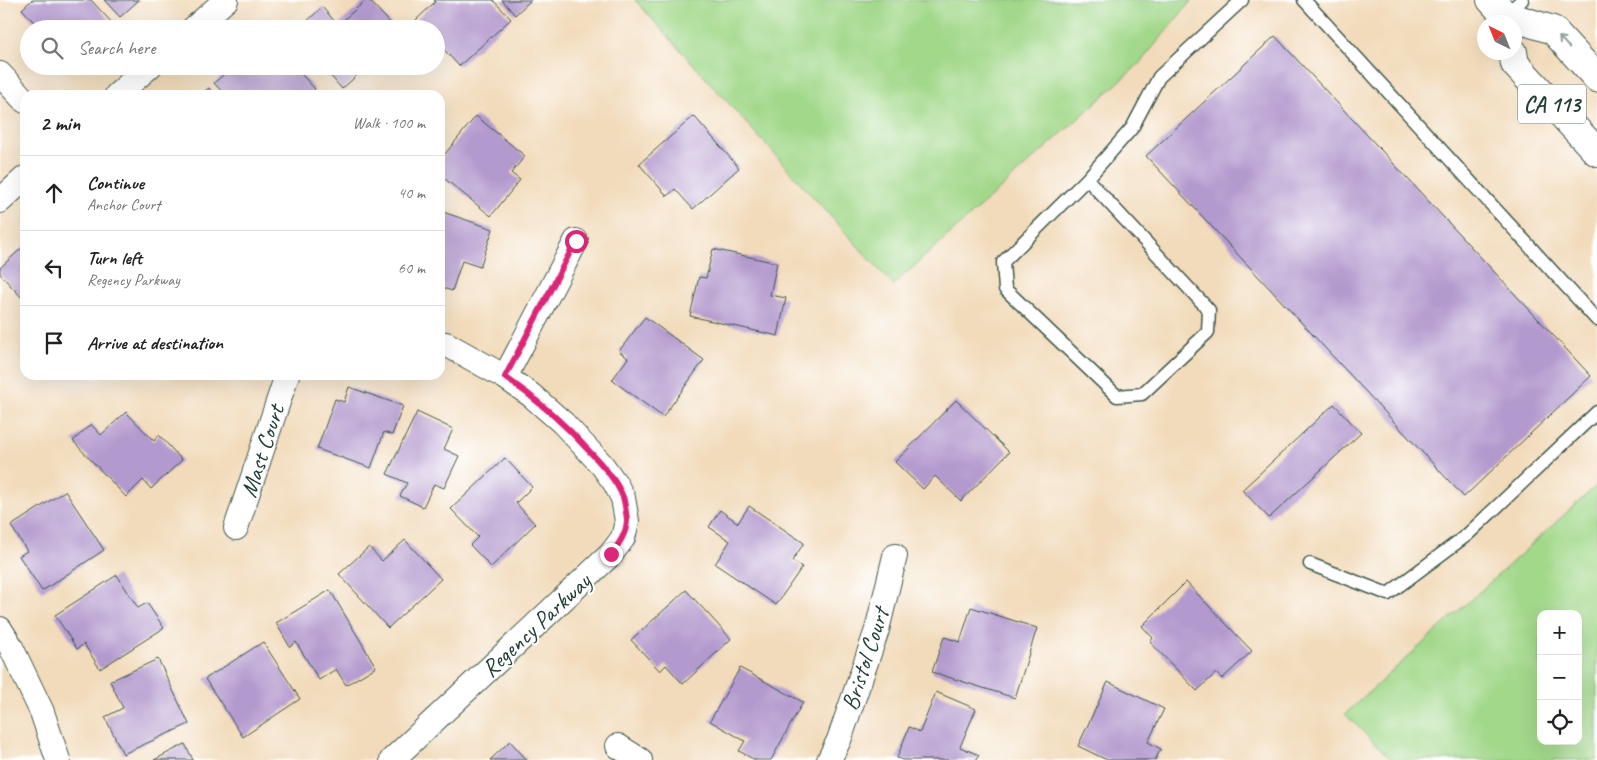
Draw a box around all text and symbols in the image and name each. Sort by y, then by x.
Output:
north arrow [1477,15,1522,60]
search box [20,20,445,75]
icon: search [38,34,66,62]
text: Search here [78,36,155,60]
one-way arrow [1558,36,1570,48]
road number: CA 113 [1518,84,1586,124]
text: 2 min [40,110,80,136]
text: Walk · 100 m [353,113,425,133]
text: Continue [87,171,144,195]
icon: ahead [40,179,68,207]
text: 40 m [398,183,425,203]
text: Anchor Court [87,195,160,215]
route start [565,230,588,253]
text: Turn left [87,246,142,270]
icon: left [40,254,68,282]
text: 60 m [398,258,425,278]
text: Regency Parkway [87,270,180,290]
icon: arrive [40,329,68,357]
text: Arrive at destination [87,331,223,355]
street label: Mast Court [233,399,292,501]
route end [600,543,623,566]
street label: Regency Parkway [475,565,598,683]
street label: Bristol Court [834,601,897,714]
map controls [1537,610,1582,745]
button: + [1537,610,1582,655]
button: − [1537,655,1582,700]
button: locate [1537,700,1582,745]

